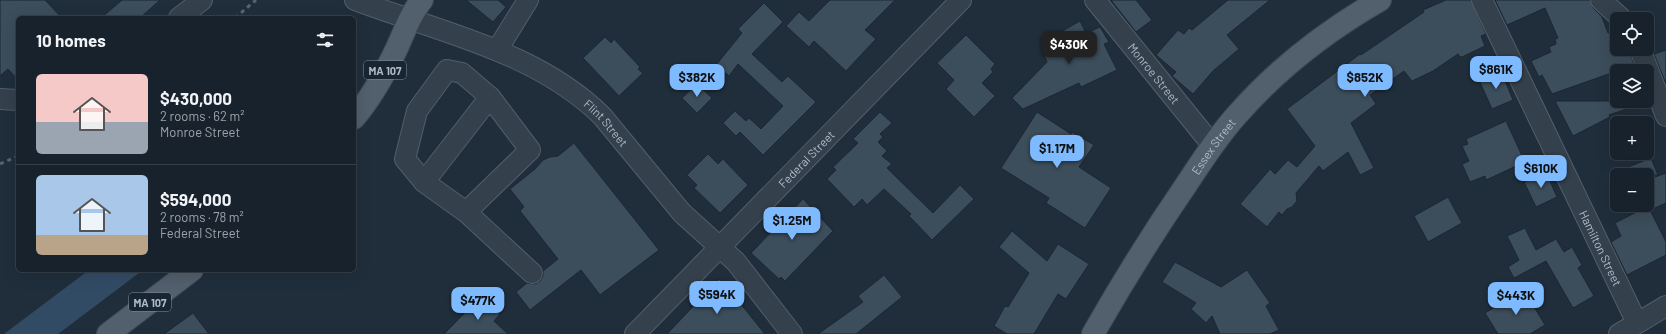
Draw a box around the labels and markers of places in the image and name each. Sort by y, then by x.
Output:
pin: $430K [1041,31,1097,65]
pin: $861K [1468,56,1524,90]
pin: $382K [669,64,725,98]
pin: $852K [1337,64,1393,98]
pin: $1.17M [1024,135,1090,169]
pin: $610K [1513,155,1569,189]
pin: $1.25M [759,207,825,241]
pin: $594K [689,281,745,315]
pin: $443K [1488,282,1544,316]
pin: $477K [450,287,506,321]

